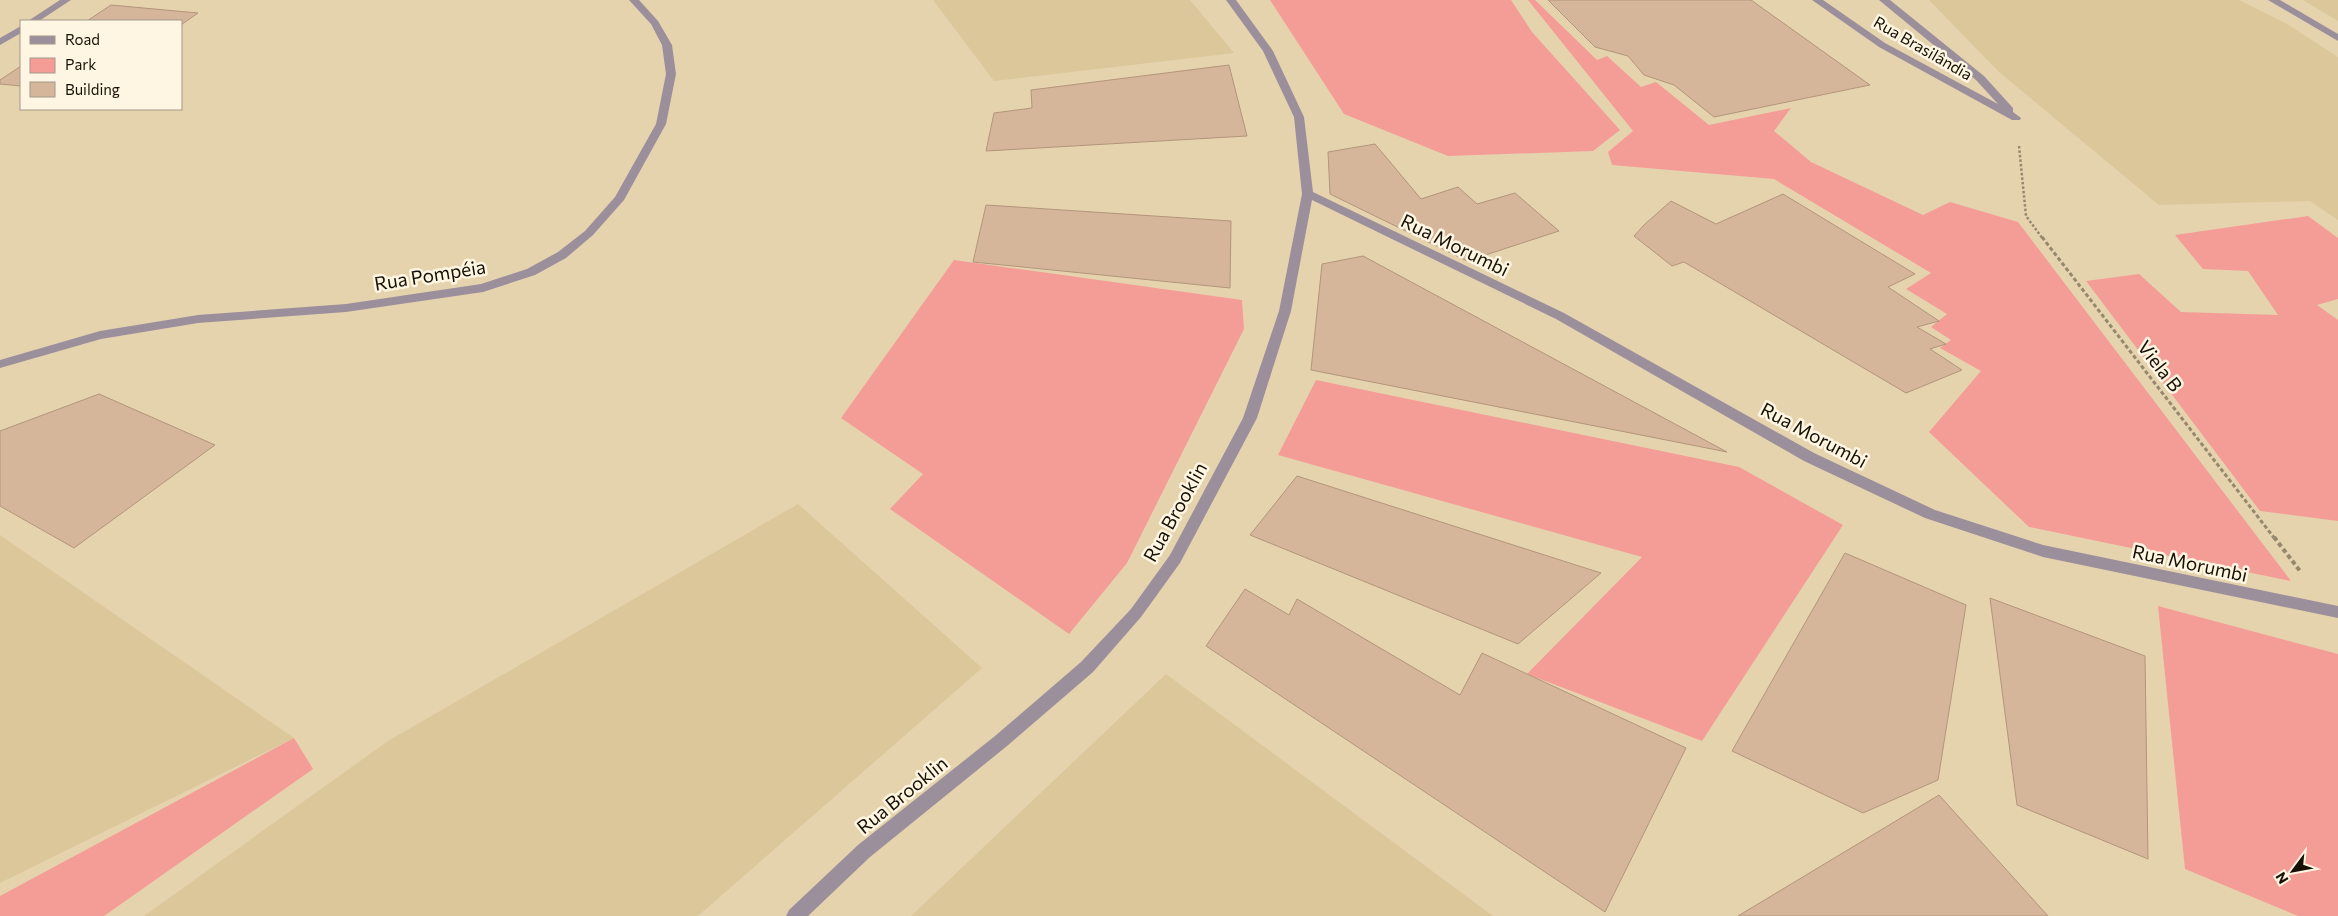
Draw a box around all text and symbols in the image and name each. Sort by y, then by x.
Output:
street label: Rua Brasilândia [1871,12,1976,83]
legend [20,20,182,110]
text: Road [65,30,100,48]
text: Park [65,55,96,73]
text: Building [65,80,120,98]
street label: Rua Morumbi [1398,209,1513,281]
street label: Rua Pompéia [373,254,487,295]
street label: Viela B [2133,336,2188,396]
street label: Rua Morumbi [1757,397,1871,472]
street label: Rua Brooklin [1138,458,1211,565]
street label: Rua Morumbi [2130,539,2250,586]
street label: Rua Brooklin [852,751,952,838]
north arrow [2268,846,2318,896]
text: N [2272,869,2292,887]

